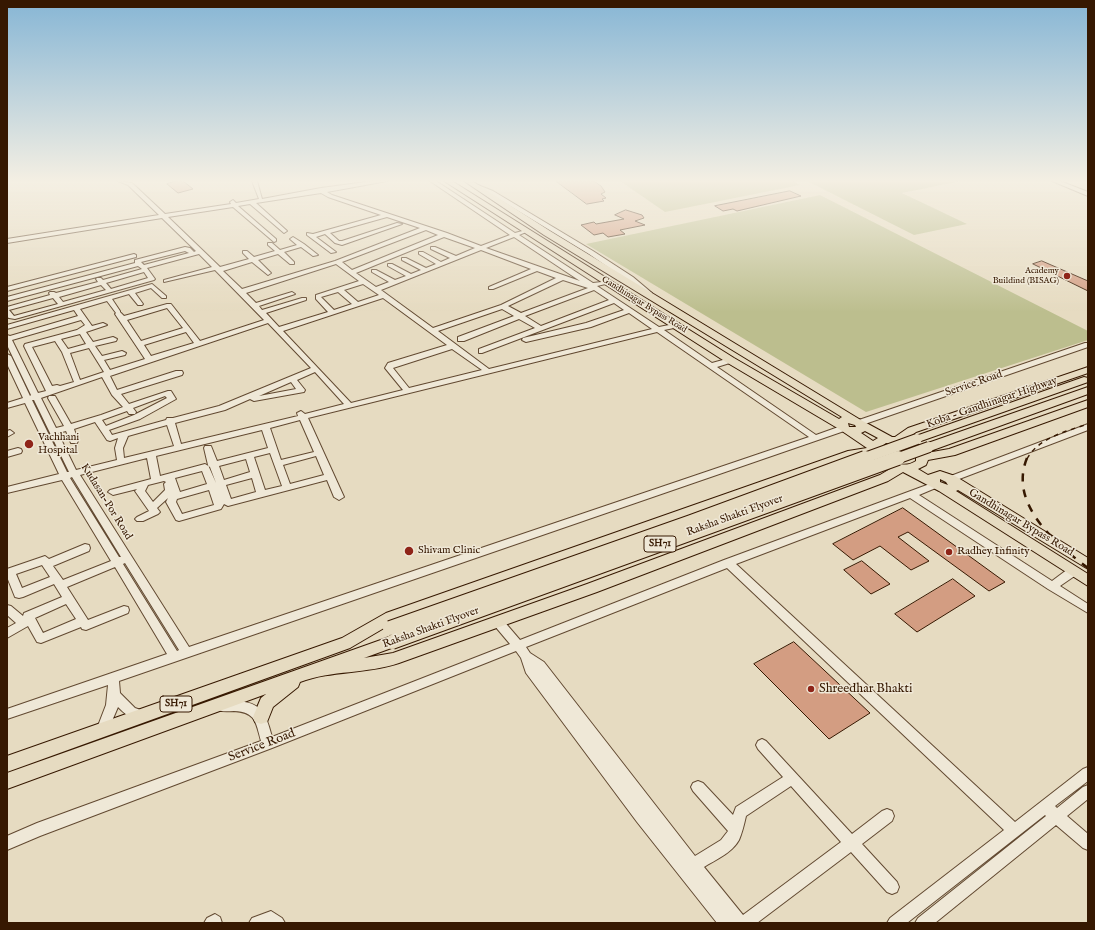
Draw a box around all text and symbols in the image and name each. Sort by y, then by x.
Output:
place label: Academy Buildind (BISAG) [993,266,1059,287]
marker: Academy Buildind (BISAG) [1062,271,1072,281]
street label: Gandhinagar Bypass Road [599,274,689,336]
street label: Service Road [944,368,1004,400]
street label: Koba - Gandhinagar Highway [925,374,1059,432]
place label: Vachhani Hospital [38,431,79,457]
marker: Vachhani Hospital [23,438,35,450]
street label: Kudasan-Por Road [77,462,135,542]
street label: Gandhinagar Bypass Road [966,486,1076,560]
street label: Raksha Shakti Flyover [685,492,785,540]
road number: SH71 [644,536,676,552]
place label: Shivam Clinic [418,544,480,558]
marker: Shivam Clinic [403,545,415,557]
place label: Radhey Infinity [957,545,1030,559]
marker: Radhey Infinity [944,547,954,557]
street label: Raksha Shakti Flyover [381,604,481,652]
place label: Shreedhar Bhakti [819,681,912,697]
marker: Shreedhar Bhakti [806,684,816,694]
road number: SH71 [160,696,192,712]
street label: Service Road [226,726,298,766]

